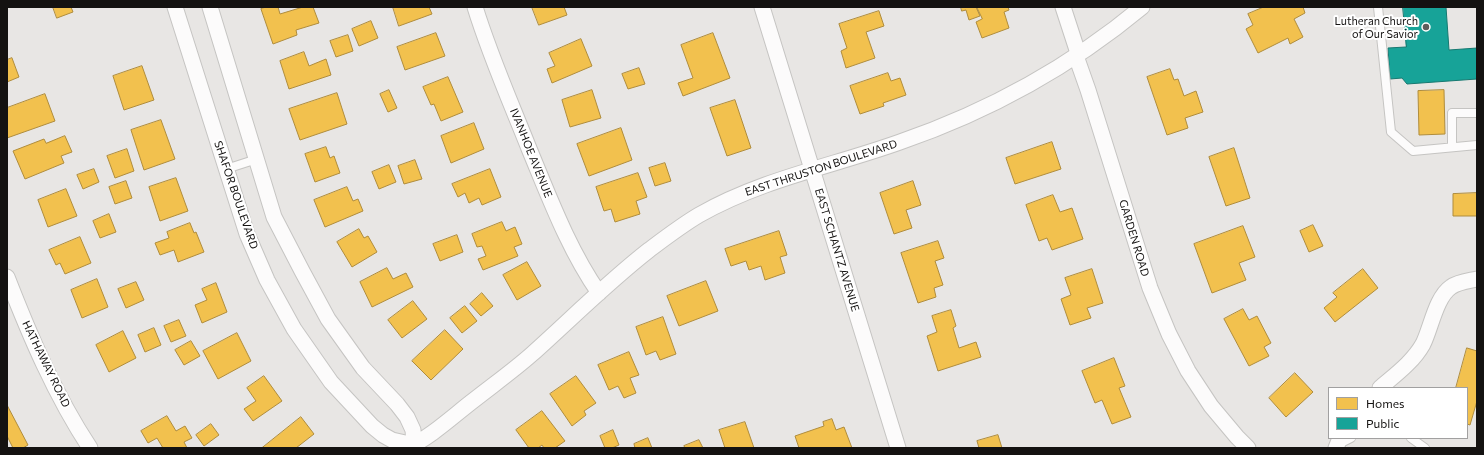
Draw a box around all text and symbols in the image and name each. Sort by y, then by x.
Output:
place label: Lutheran Church of Our Savior [1335,14,1418,40]
marker: Lutheran Church of Our Savior [1421,22,1431,32]
street label: IVANHOE AVENUE [507,106,555,200]
street label: EAST THRUSTON BOULEVARD [743,137,899,199]
street label: SHAFOR BOULEVARD [211,139,261,251]
street label: EAST SCHANTZ AVENUE [812,187,862,313]
street label: GARDEN ROAD [1116,198,1152,278]
street label: HATHAWAY ROAD [19,318,73,410]
legend [1328,387,1468,439]
text: Homes [1366,396,1404,410]
text: Public [1366,416,1399,430]

